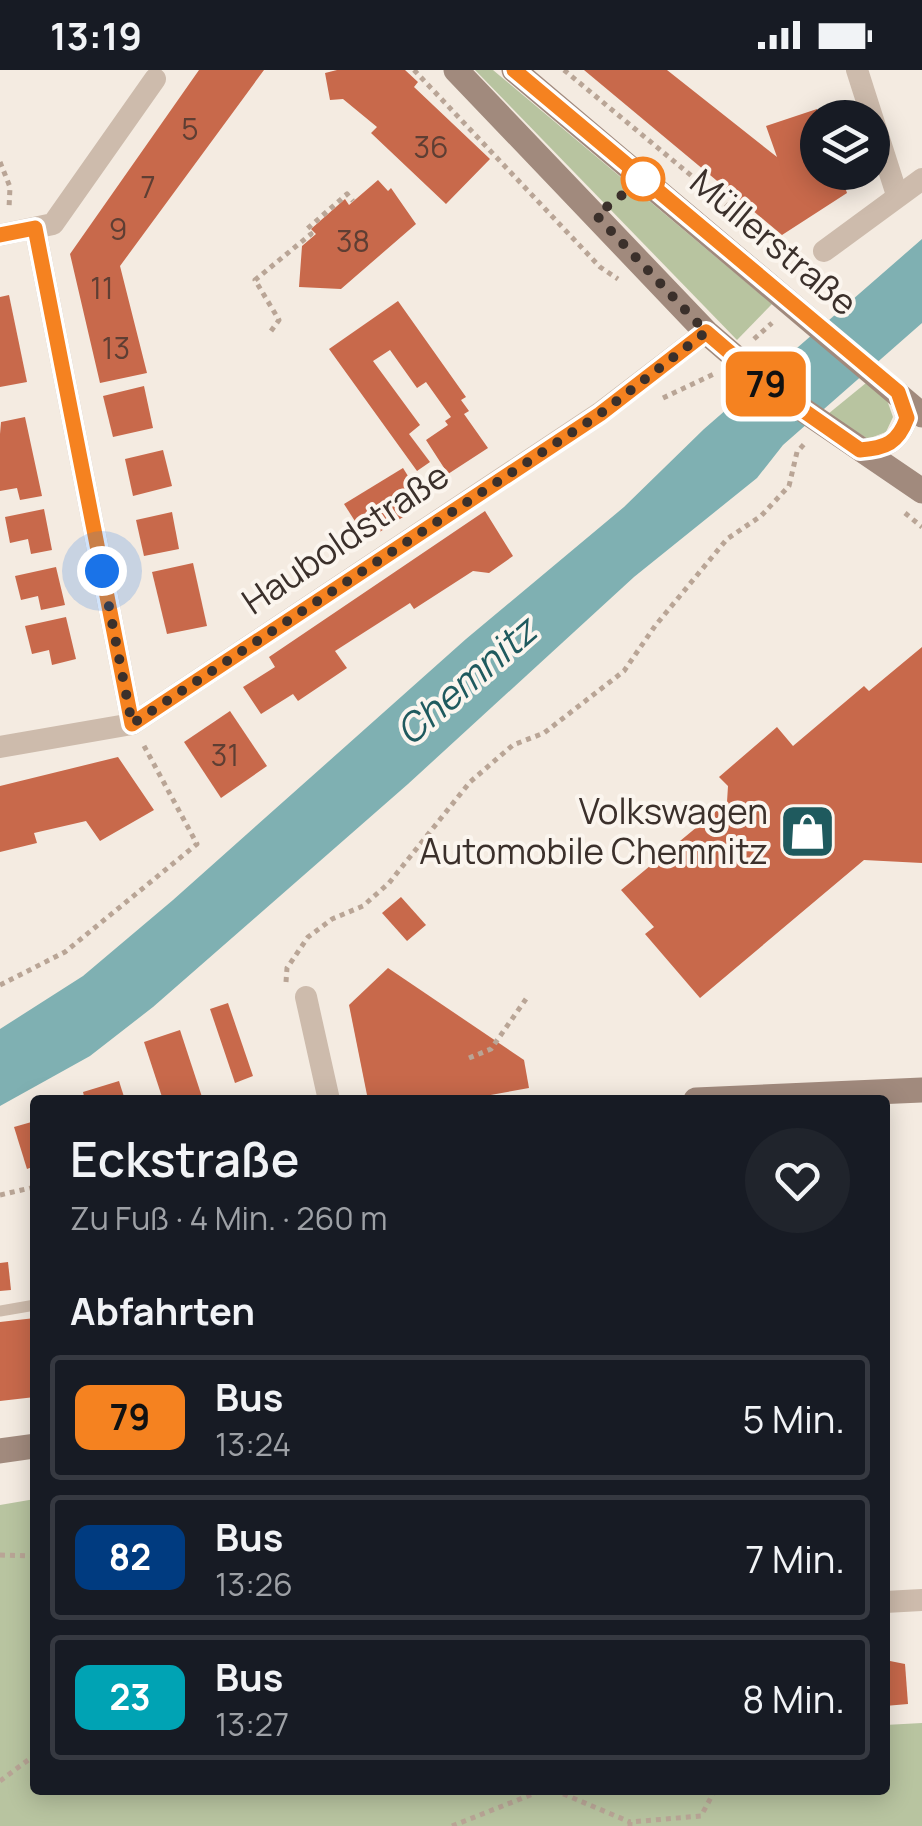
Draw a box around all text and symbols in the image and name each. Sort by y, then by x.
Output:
text: 13:19 [50,9,142,61]
map controls [800,100,890,190]
button: layers [800,100,890,190]
house number: 5 [181,108,199,149]
house number: 36 [413,126,449,167]
unlabelled marker [622,158,664,200]
street label: Müllerstraße [680,158,868,326]
house number: 7 [140,166,156,207]
house number: 9 [109,208,127,249]
house number: 38 [336,220,370,261]
house number: 11 [90,267,114,308]
house number: 13 [102,327,130,368]
line badge: 79 [721,352,811,416]
text: 79 [746,360,786,408]
street label: Hauboldstraße [232,451,458,625]
your location [77,546,127,596]
water label: Chemnitz [384,602,549,756]
house number: 31 [211,734,239,775]
place label: Volkswagen Automobile Chemnitz [419,787,768,875]
shop icon: Volkswagen Automobile Chemnitz [777,801,837,861]
text: Eckstraße [70,1126,300,1191]
button: heart [745,1128,850,1233]
text: Zu Fuß · 4 Min. · 260 m [70,1196,387,1240]
text: Abfahrten [70,1284,255,1336]
text: Bus [215,1370,283,1422]
text: 5 Min. [742,1392,845,1444]
text: 79 [110,1393,150,1441]
text: 13:24 [215,1422,291,1466]
text: Bus [215,1510,283,1562]
text: 7 Min. [745,1532,845,1584]
text: 82 [109,1533,151,1581]
text: 13:26 [215,1562,293,1606]
text: Bus [215,1650,283,1702]
text: 8 Min. [742,1672,845,1724]
text: 23 [109,1673,151,1721]
text: 13:27 [215,1702,289,1746]

